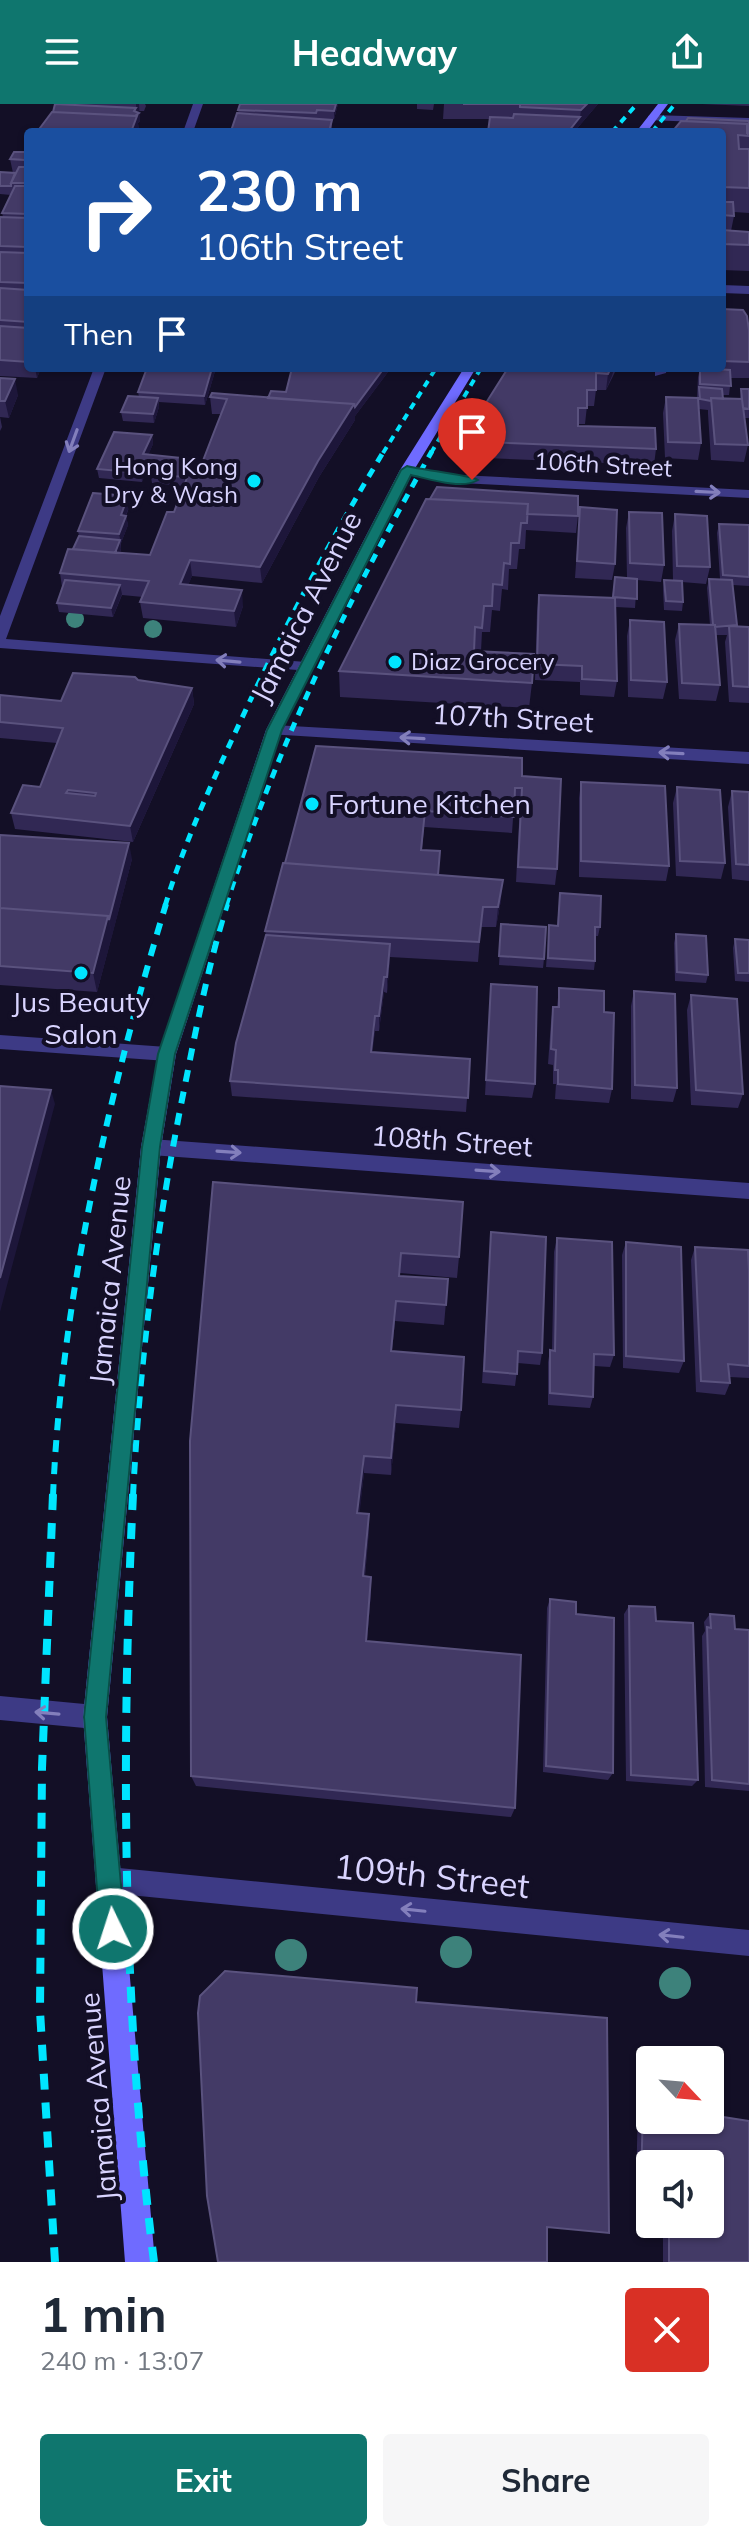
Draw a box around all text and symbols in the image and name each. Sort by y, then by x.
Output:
icon: menu [40,30,84,74]
text: Headway [292,30,457,75]
icon: share [665,30,709,74]
text: 230 m [196,155,363,225]
icon: right [64,160,168,264]
text: 106th Street [196,224,403,269]
icon: arrive [150,312,194,356]
text: Then [64,315,134,353]
pin [438,398,506,480]
icon: arrive [450,410,494,454]
one-way arrow [65,428,79,453]
street label: 106th Street [533,445,673,483]
place label: Hong Kong Dry & Wash [104,451,238,509]
marker: Hong Kong Dry & Wash [245,472,263,490]
one-way arrow [694,485,720,500]
street label: Jamaica Avenue [242,506,369,708]
place label: Diaz Grocery [411,646,555,676]
one-way arrow [215,653,242,668]
marker: Diaz Grocery [386,653,404,671]
street label: 107th Street [432,696,595,739]
one-way arrow [399,730,426,745]
one-way arrow [658,745,685,760]
place label: Fortune Kitchen [328,786,531,821]
marker: Fortune Kitchen [303,795,321,813]
marker: Jus Beauty Salon [72,964,90,982]
place label: Jus Beauty Salon [12,984,150,1051]
street label: 108th Street [370,1117,534,1164]
one-way arrow [215,1145,242,1160]
one-way arrow [474,1164,501,1179]
street label: Jamaica Avenue [81,1174,138,1386]
one-way arrow [34,1705,61,1720]
street label: 109th Street [332,1844,532,1907]
position arrow [71,1887,155,1971]
one-way arrow [400,1902,427,1917]
one-way arrow [658,1928,685,1943]
street label: Jamaica Avenue [71,1991,124,2203]
north arrow [636,2046,724,2134]
map controls [636,2046,724,2238]
button: sound [636,2150,724,2238]
text: 1 min [40,2284,167,2344]
button: close [625,2288,709,2372]
text: 240 m · 13:07 [40,2344,204,2377]
button: Exit [40,2434,367,2526]
button: Share [383,2434,709,2526]

